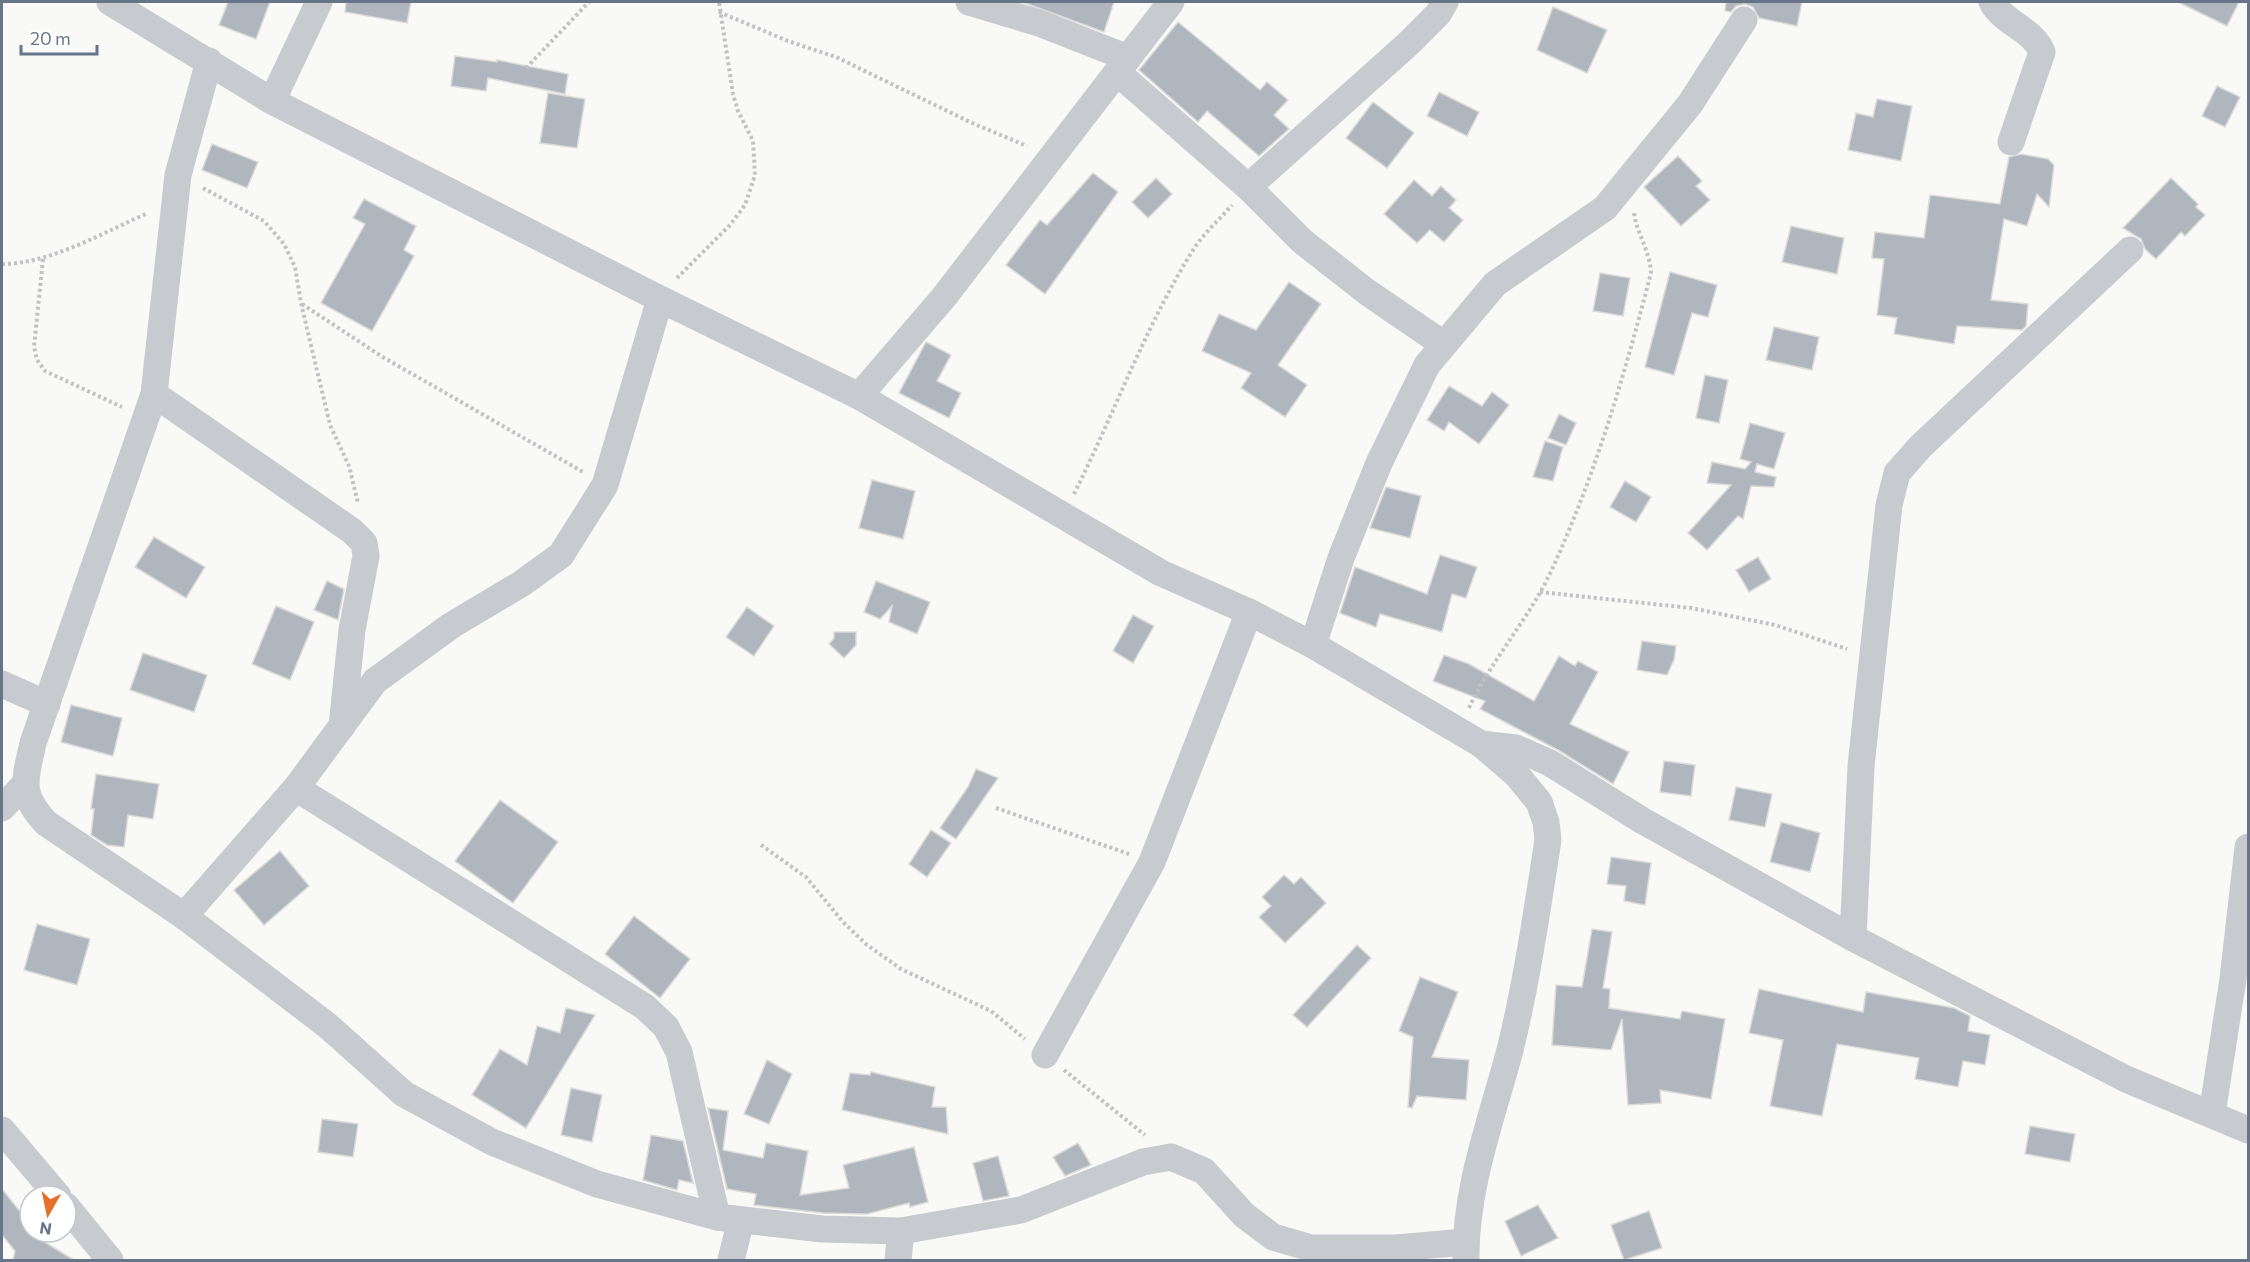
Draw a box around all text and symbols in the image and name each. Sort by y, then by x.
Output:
scale bar [21,18,98,56]
text: 20 m [30,27,71,49]
north arrow [18,1184,78,1244]
text: N [38,1219,53,1240]

